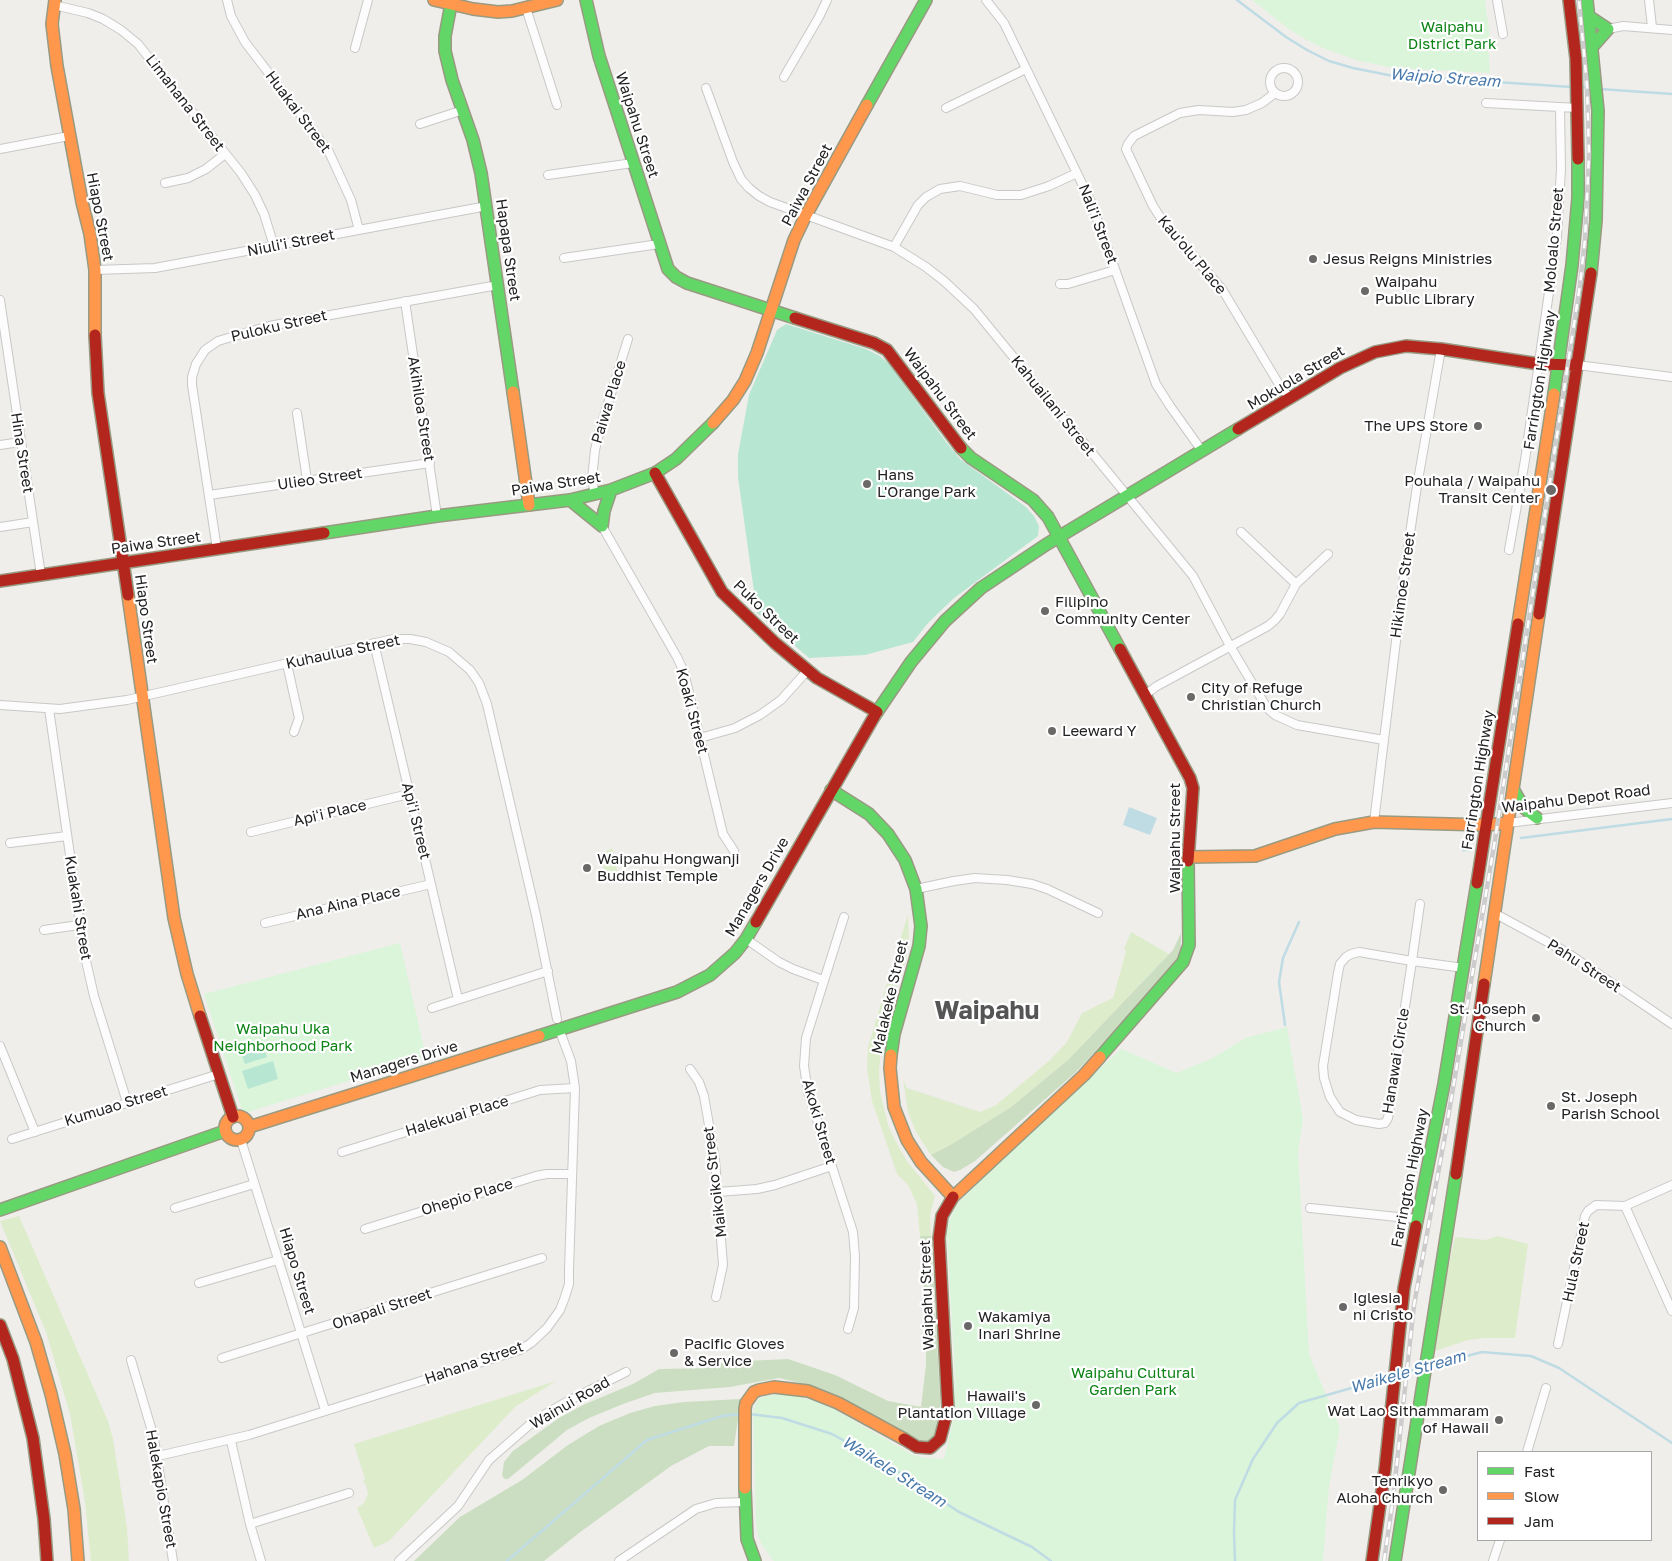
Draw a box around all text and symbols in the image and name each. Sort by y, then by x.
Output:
park label: Waipahu District Park [1408,18,1496,53]
street label: Limahana Street [142,51,228,155]
water label: Waipio Stream [1389,65,1501,91]
street label: Huakai Street [261,67,335,157]
street label: Waipahu Street [611,70,663,180]
street label: Paiwa Street [778,141,836,229]
street label: Hiapo Street [83,171,117,263]
street label: Nali'i Street [1075,181,1121,267]
street label: Moloalo Street [1540,187,1568,293]
street label: Hapapa Street [492,198,524,302]
street label: Kau'olu Place [1154,212,1230,298]
street label: Niuli'i Street [246,226,336,260]
place label: Jesus Reigns Ministries [1323,250,1492,268]
marker: Jesus Reigns Ministries [1307,253,1319,265]
place label: Waipahu Public Library [1375,273,1475,308]
marker: Waipahu Public Library [1359,285,1371,297]
street label: Puloku Street [229,306,329,346]
street label: Farrington Highway [1520,309,1560,451]
street label: Mokuola Street [1244,342,1348,414]
street label: Waipahu Street [900,344,980,444]
street label: Kahuailani Street [1007,352,1099,460]
street label: Akihiloa Street [404,355,438,463]
street label: Paiwa Place [588,358,630,446]
street label: Hina Street [7,411,37,495]
place label: The UPS Store [1364,417,1468,435]
marker: The UPS Store [1472,420,1484,432]
street label: Ulieo Street [276,464,364,494]
place label: Hans L'Orange Park [877,466,976,501]
street label: Paiwa Street [510,468,602,500]
place label: Pouhala / Waipahu Transit Center [1404,472,1540,507]
marker: Hans L'Orange Park [861,478,873,490]
marker: Pouhala / Waipahu Transit Center [1544,483,1558,497]
street label: Paiwa Street [110,528,202,558]
street label: Hikimoe Street [1387,531,1419,639]
street label: Hiapo Street [131,573,161,665]
street label: Puko Street [729,576,803,648]
place label: Filipino Community Center [1055,593,1190,628]
marker: Filipino Community Center [1039,605,1051,617]
street label: Kuhaulua Street [284,631,402,673]
street label: Koaki Street [672,666,712,756]
place label: City of Refuge Christian Church [1201,679,1321,714]
marker: City of Refuge Christian Church [1185,691,1197,703]
street label: Farrington Highway [1458,709,1498,851]
place label: Leeward Y [1062,722,1136,740]
marker: Leeward Y [1046,725,1058,737]
street label: Apiʻi Street [398,781,434,861]
street label: Waipahu Depot Road [1500,781,1652,817]
street label: Waipahu Street [1166,783,1184,893]
street label: Apiʻi Place [292,796,368,830]
street label: Managers Drive [721,834,793,940]
place label: Waipahu Hongwanji Buddhist Temple [597,850,739,885]
street label: Kuakahi Street [61,854,95,962]
marker: Waipahu Hongwanji Buddhist Temple [581,862,593,874]
street label: Ana Aina Place [294,882,402,924]
street label: Pahu Street [1544,935,1624,997]
street label: Malakeke Street [868,938,912,1056]
district label: Waipahu [935,996,1039,1026]
place label: St. Joseph Church [1450,1000,1526,1035]
street label: Hanawai Circle [1379,1007,1413,1115]
marker: St. Joseph Church [1530,1012,1542,1024]
park label: Waipahu Uka Neighborhood Park [213,1020,353,1055]
street label: Managers Drive [348,1037,460,1087]
street label: Akoki Street [798,1077,840,1167]
street label: Kumuao Street [62,1082,170,1130]
place label: St. Joseph Parish School [1561,1088,1660,1123]
street label: Halekuai Place [403,1092,511,1140]
marker: St. Joseph Parish School [1545,1100,1557,1112]
street label: Farrington Highway [1388,1107,1432,1249]
street label: Maikoiko Street [699,1125,731,1239]
street label: Ohepio Place [419,1175,515,1219]
street label: Hula Street [1559,1220,1593,1304]
street label: Hiapo Street [275,1225,319,1317]
street label: Waipahu Street [916,1239,938,1351]
street label: Ohapali Street [330,1284,434,1334]
place label: Iglesia ni Cristo [1353,1289,1413,1324]
marker: Iglesia ni Cristo [1337,1301,1349,1313]
place label: Wakamiya Inari Shrine [978,1308,1061,1343]
marker: Wakamiya Inari Shrine [962,1320,974,1332]
place label: Pacific Gloves & Service [684,1335,784,1370]
street label: Hahana Street [422,1338,526,1388]
water label: Waikele Stream [1348,1346,1468,1398]
marker: Pacific Gloves & Service [668,1347,680,1359]
park label: Waipahu Cultural Garden Park [1071,1364,1195,1399]
street label: Wainui Road [527,1373,613,1433]
place label: Hawaii's Plantation Village [897,1387,1026,1422]
marker: Hawaii's Plantation Village [1030,1399,1042,1411]
place label: Wat Lao Sithammaram of Hawaii [1327,1402,1489,1437]
marker: Wat Lao Sithammaram of Hawaii [1493,1414,1505,1426]
street label: Halekapio Street [142,1428,180,1550]
water label: Waikele Stream [838,1432,950,1512]
legend [1477,1451,1652,1541]
text: Fast [1524,1462,1555,1480]
place label: Tenrikyo Aloha Church [1337,1472,1433,1507]
marker: Tenrikyo Aloha Church [1437,1484,1449,1496]
text: Slow [1524,1487,1559,1505]
text: Jam [1524,1512,1554,1530]

